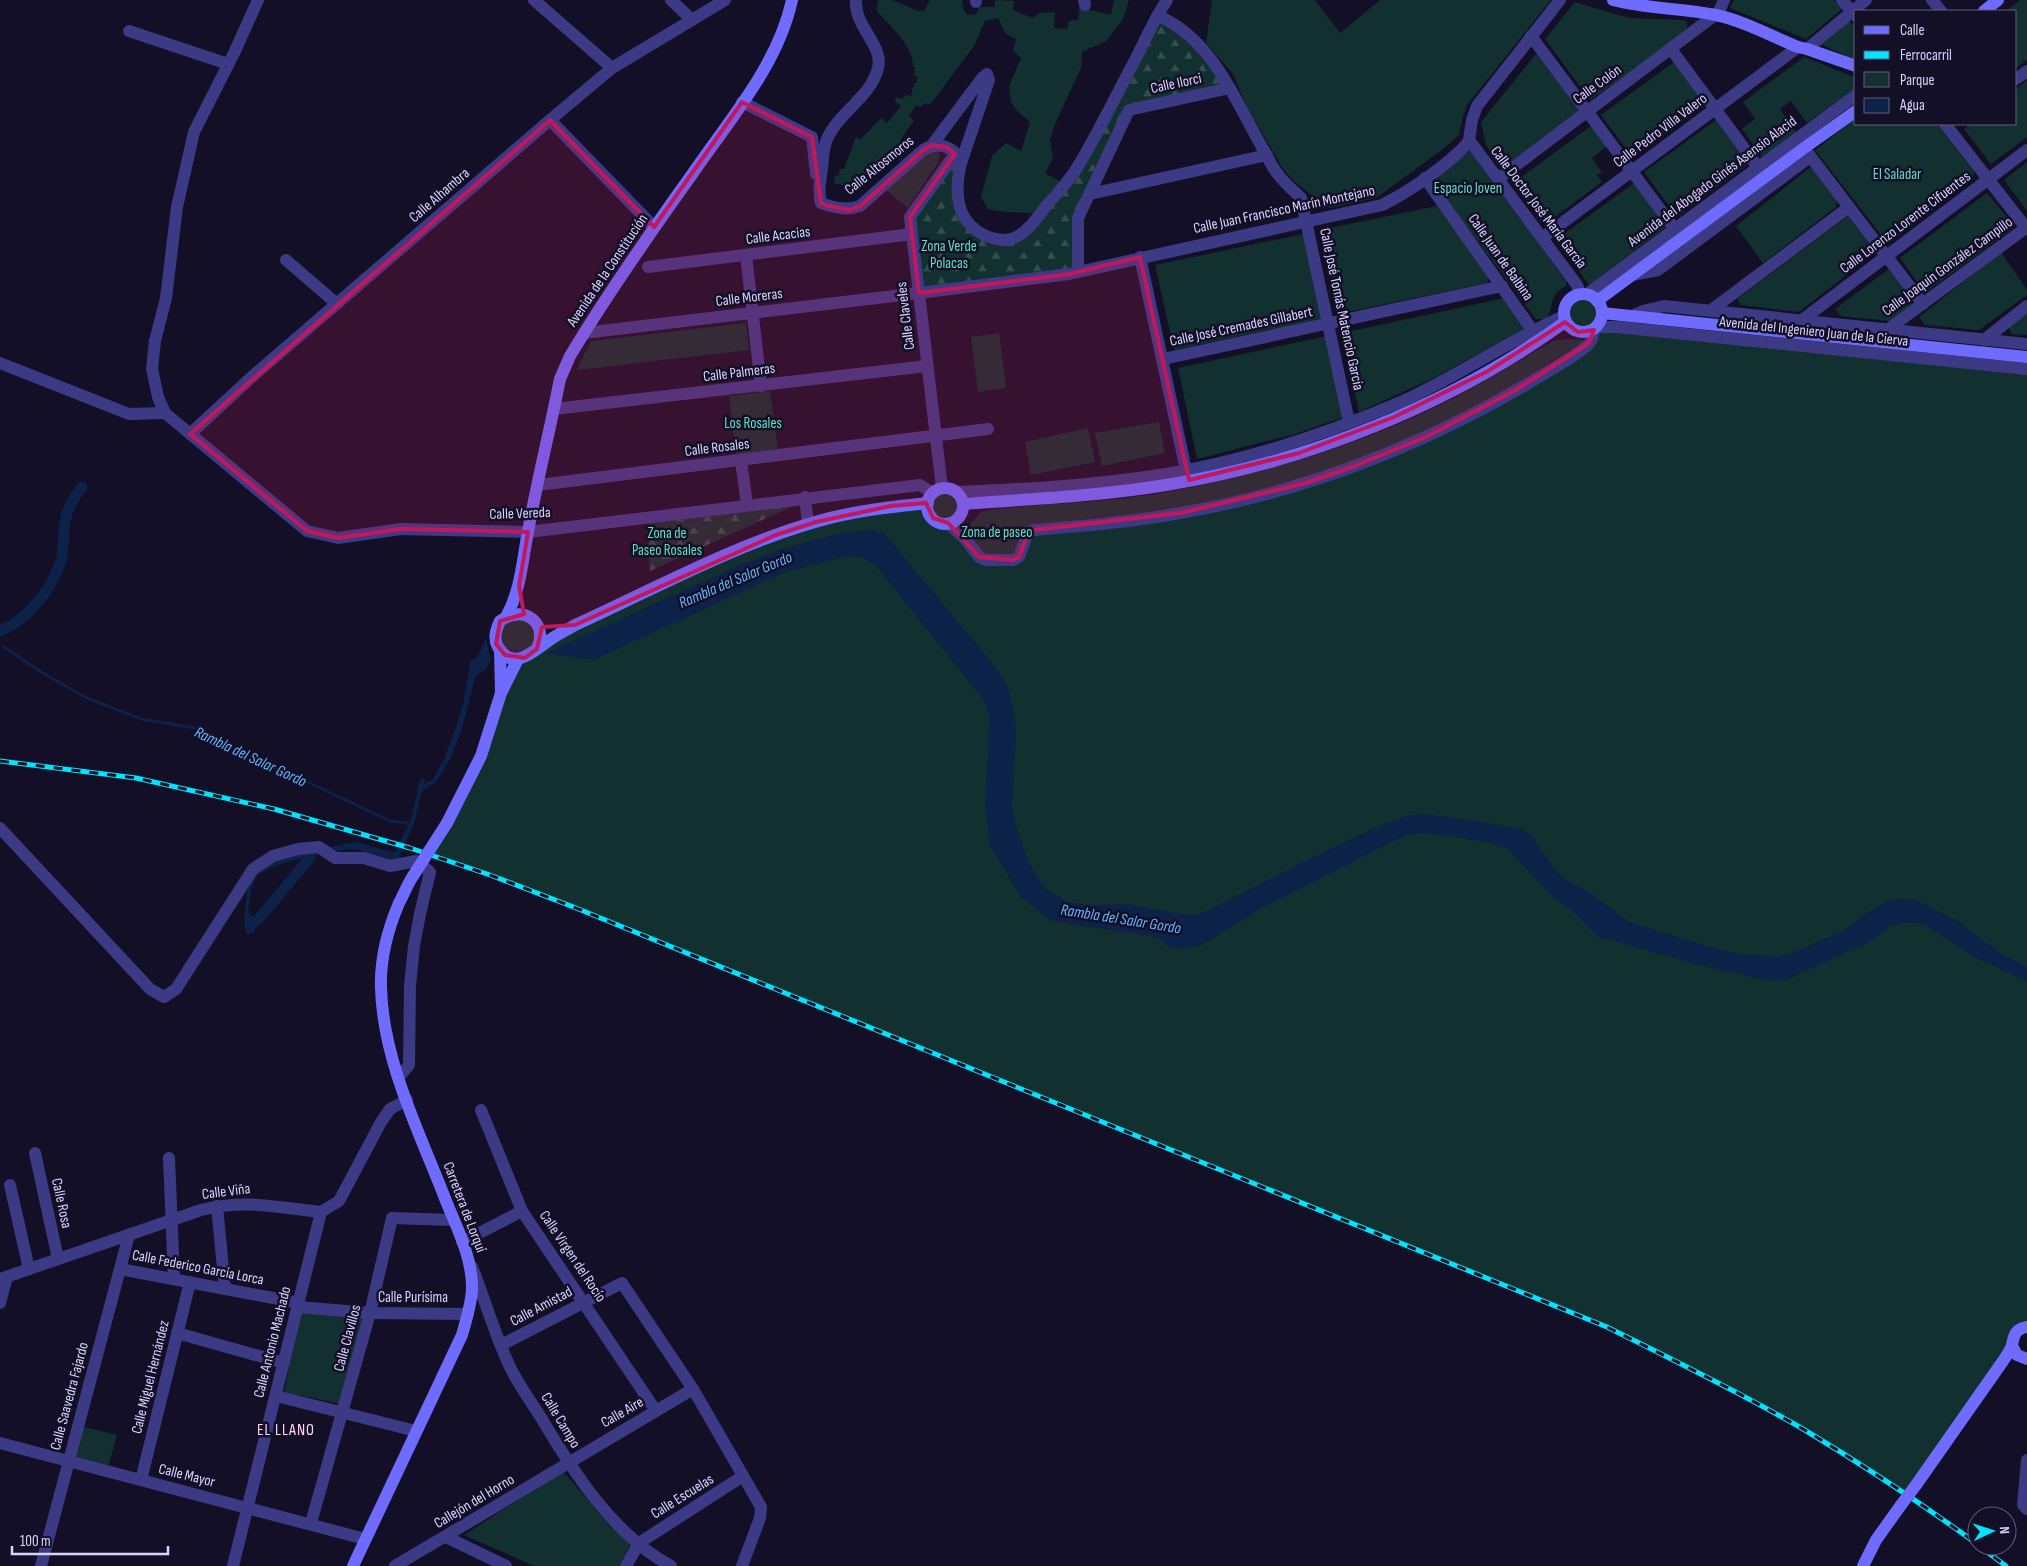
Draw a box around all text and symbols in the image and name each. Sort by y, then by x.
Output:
legend [1854,10,2017,125]
text: Calle [1900,21,1924,40]
text: Ferrocarril [1900,46,1952,65]
street label: Calle Colón [1569,60,1625,108]
street label: Calle Ilorci [1149,69,1204,98]
text: Parque [1900,71,1935,90]
street label: Calle Pedro Villa Valero [1610,89,1711,172]
text: Agua [1899,96,1925,115]
street label: Avenida del Abogado Ginés Asensio Alacid [1623,112,1800,252]
street label: Calle Altosmoros [841,132,918,199]
street label: Calle Doctor José María García [1486,142,1591,273]
street label: Calle Alhambra [405,164,474,227]
park label: El Saladar [1873,165,1922,184]
street label: Calle Lorenzo Lorente Cifuentes [1836,167,1974,278]
park label: Espacio Joven [1434,179,1502,198]
street label: Calle Juan Francisco Marín Montejano [1192,181,1377,238]
street label: Avenida de la Constitución [562,210,652,331]
street label: Calle Juan de Balbina [1464,210,1538,305]
street label: Calle Joaquín González Campillo [1878,213,2016,320]
street label: Calle Acacias [745,222,811,249]
street label: Calle José Tomás Matencio García [1315,226,1368,392]
park label: Zona Verde Polacas [921,237,977,273]
street label: Calle Claveles [892,281,919,351]
street label: Calle Moreras [715,284,784,311]
street label: Calle José Cremades Gillabert [1168,302,1315,351]
street label: Avenida del Ingeniero Juan de la Cierva [1718,312,1910,351]
street label: Calle Palmeras [702,359,776,386]
park label: Los Rosales [724,414,782,433]
street label: Calle Rosales [684,434,751,461]
street label: Calle Vereda [489,503,551,524]
park label: Zona de paseo [962,523,1033,542]
park label: Zona de Paseo Rosales [632,524,702,560]
water label: Rambla del Salar Gordo [676,548,796,613]
water label: Rambla del Salar Gordo [191,723,310,792]
water label: Rambla del Salar Gordo [1059,901,1183,938]
street label: Carretera de Lorquí [439,1159,491,1255]
street label: Calle Rosa [47,1176,76,1230]
street label: Calle Viña [201,1179,252,1204]
street label: Calle Virgen del Rocío [535,1207,610,1306]
street label: Calle Federico García Lorca [130,1245,266,1290]
street label: Calle Amistad [507,1282,576,1331]
street label: Calle Antonio Machado [249,1285,295,1400]
street label: Calle Purísima [378,1288,448,1307]
street label: Calle Clavillos [329,1303,365,1374]
street label: Calle Miguel Hernández [127,1318,174,1436]
street label: Calle Saavedra Fajardo [46,1340,93,1452]
street label: Calle Campo [537,1389,585,1452]
street label: Calle Aire [598,1393,647,1432]
district label: EL LLANO [257,1421,315,1440]
street label: Calle Mayor [157,1459,218,1492]
street label: Callejón del Horno [431,1470,518,1533]
street label: Calle Escuelas [647,1470,717,1523]
north arrow [1967,1506,2017,1556]
scale bar [12,1524,169,1556]
text: N [1996,1526,2013,1534]
text: 100 m [20,1532,51,1551]

